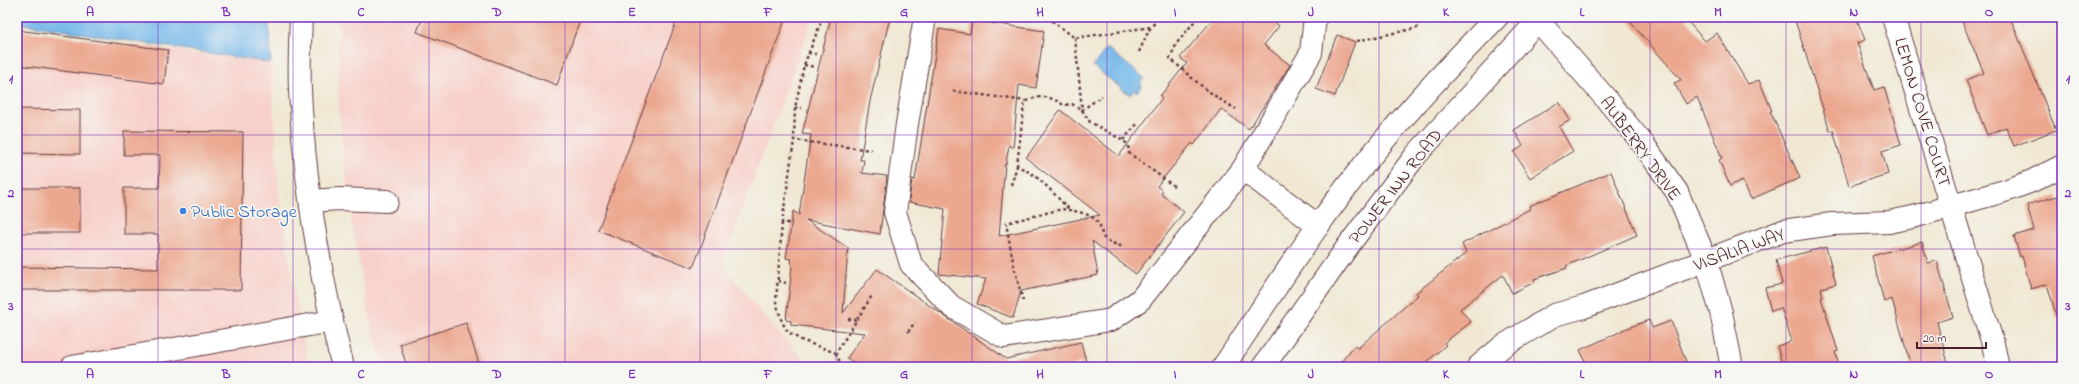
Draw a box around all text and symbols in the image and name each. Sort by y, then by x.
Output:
text: A [86,3,94,22]
text: B [221,3,231,22]
text: C [357,3,365,22]
text: D [491,3,502,22]
text: E [628,3,636,22]
text: F [763,3,773,22]
text: G [900,3,908,22]
text: H [1036,3,1044,22]
text: I [1173,3,1177,22]
text: J [1308,3,1314,22]
text: K [1443,3,1450,22]
text: L [1580,3,1586,22]
text: M [1714,3,1722,22]
text: N [1850,3,1859,22]
text: O [1985,3,1994,22]
street label: LEMON COVE COURT [1886,35,1956,190]
text: 1 [9,70,14,89]
text: 1 [2066,70,2071,89]
street label: AUBERRY DRIVE [1592,91,1686,207]
street label: POWER INN ROAD [1343,124,1450,250]
text: 2 [7,184,15,203]
text: 2 [2064,184,2072,203]
place label: Public Storage [191,200,298,227]
marker: Public Storage [178,206,188,216]
street label: VISALIA WAY [1690,222,1790,280]
text: 3 [7,297,14,316]
text: 3 [2064,297,2071,316]
scale bar [1917,324,1986,350]
text: 20 m [1923,330,1946,348]
text: A [86,365,94,384]
text: B [221,365,231,384]
text: C [357,365,365,384]
text: D [491,365,502,384]
text: E [628,365,636,384]
text: F [763,365,773,384]
text: G [900,365,908,384]
text: H [1036,365,1044,384]
text: I [1173,365,1177,384]
text: J [1308,365,1314,384]
text: K [1443,365,1450,384]
text: L [1580,365,1586,384]
text: M [1714,365,1722,384]
text: N [1850,365,1859,384]
text: O [1985,365,1994,384]

